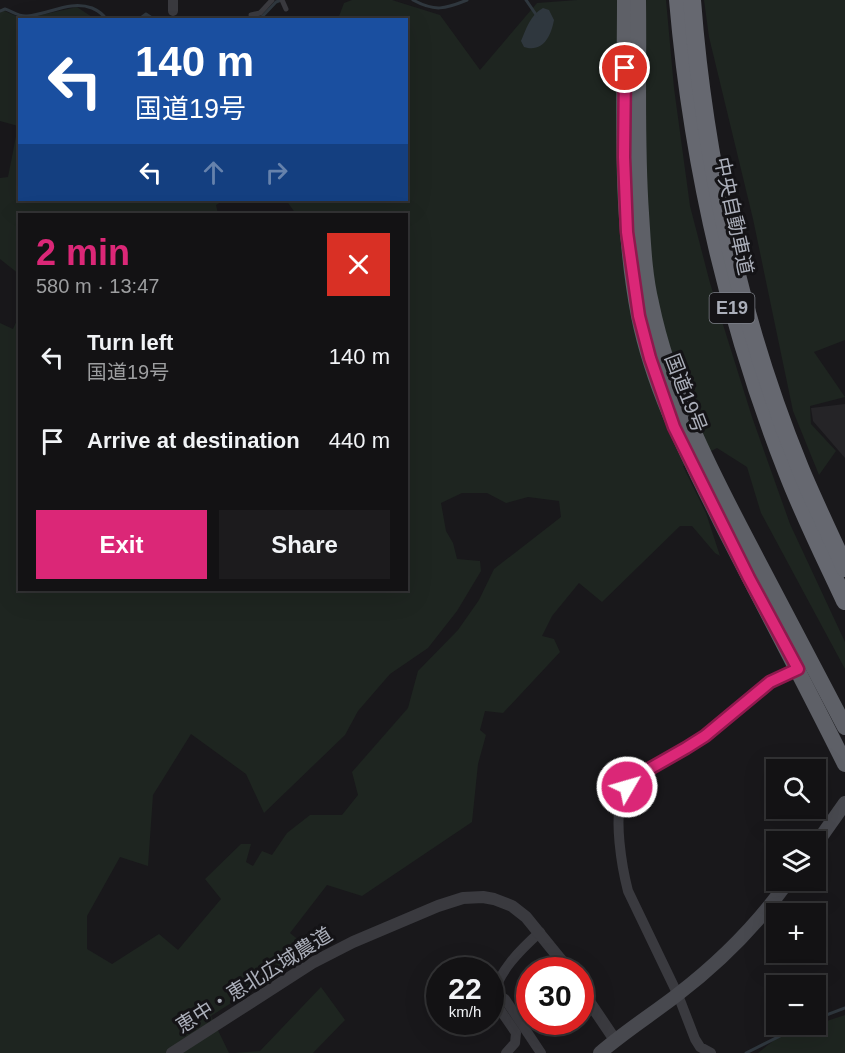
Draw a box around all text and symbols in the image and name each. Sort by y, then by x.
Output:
text: 140 m [135,38,254,85]
icon: left [36,42,114,120]
pin [599,42,650,93]
icon: arrive [608,51,641,84]
text: 国道19号 [135,94,246,124]
street label: 中央自動車道 [711,155,757,277]
icon: left [134,156,167,189]
icon: ahead [197,156,230,189]
icon: right [260,156,293,189]
text: 2 min [36,232,130,273]
button: close [327,233,390,296]
text: 580 m · 13:47 [36,275,159,297]
road number: E19 [710,293,754,323]
text: Turn left [87,330,173,355]
icon: left [36,341,69,374]
text: 140 m [329,344,390,369]
street label: 国道19号 [661,351,711,435]
text: 国道19号 [87,361,169,383]
icon: arrive [36,425,69,458]
text: Arrive at destination [87,428,300,453]
text: 440 m [329,428,390,453]
button: Exit [36,510,207,579]
button: Share [219,510,390,579]
position arrow [595,755,659,819]
map controls [766,759,826,1035]
button: search [766,759,826,819]
button: layers [766,831,826,891]
button: + [766,903,826,963]
street label: 恵中・恵北広域農道 [172,923,336,1037]
speed limit sign: 30 [516,957,594,1035]
text: 22 [448,972,482,1005]
button: − [766,975,826,1035]
text: km/h [449,1003,481,1020]

